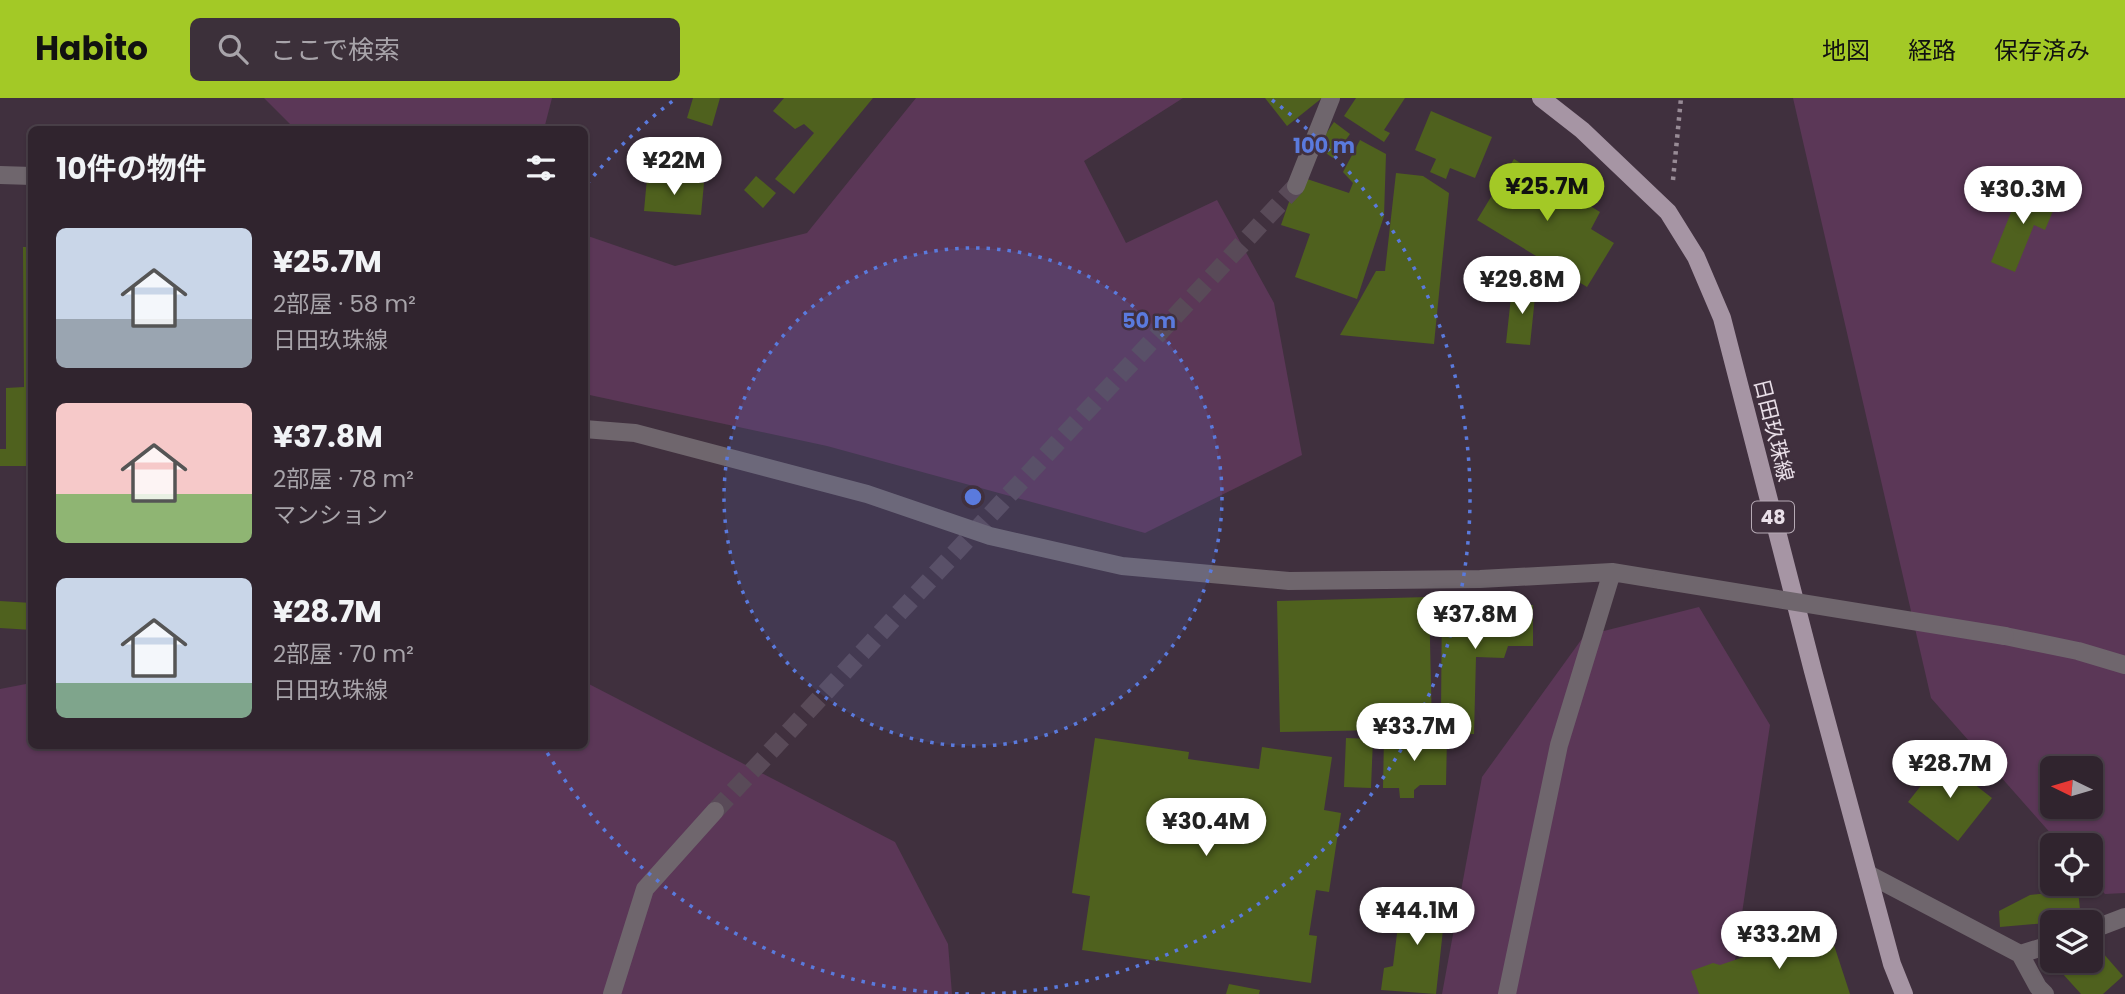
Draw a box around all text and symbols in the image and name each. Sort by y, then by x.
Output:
search box [190,18,680,81]
text: Habito [35,25,148,72]
icon: search [214,30,252,68]
text: ここで検索 [270,32,400,68]
text: 地図 [1822,34,1870,67]
text: 経路 [1908,34,1956,67]
text: 保存済み [1994,34,2090,67]
text: 100 m [1293,131,1355,160]
pin: ¥22M [633,138,715,197]
text: ¥22M [643,144,705,176]
text: 10件の物件 [56,147,207,190]
icon: filters [522,149,560,187]
pin: ¥25.7M [1490,164,1604,223]
pin: ¥30.3M [1966,166,2080,226]
text: ¥25.7M [1505,170,1589,202]
text: ¥30.3M [1980,173,2066,205]
text: ¥25.7M [273,240,382,283]
icon: home [112,256,196,340]
pin: ¥29.8M [1465,256,1579,316]
text: ¥29.8M [1479,263,1565,295]
text: 2部屋 · 58 m² [273,288,416,320]
text: 50 m [1122,306,1176,335]
text: 日田玖珠線 [273,324,388,356]
street label: 日田玖珠線 [1747,376,1801,484]
text: ¥37.8M [273,415,383,458]
icon: home [112,431,196,515]
text: 2部屋 · 78 m² [273,463,414,495]
centre of rings [961,485,985,509]
text: マンション [273,499,388,531]
road number: 48 [1752,502,1794,532]
text: ¥28.7M [273,590,382,633]
pin: ¥37.8M [1418,592,1532,651]
text: ¥37.8M [1433,598,1517,630]
icon: home [112,606,196,690]
text: 2部屋 · 70 m² [273,638,414,670]
text: 日田玖珠線 [273,674,388,706]
pin: ¥33.7M [1357,704,1471,763]
text: ¥33.7M [1372,710,1456,742]
pin: ¥28.7M [1893,740,2007,800]
text: ¥28.7M [1908,747,1992,779]
north arrow [2040,756,2104,819]
map controls [2040,756,2103,973]
pin: ¥30.4M [1149,798,1263,858]
text: ¥30.4M [1162,805,1250,837]
button: locate [2040,833,2103,896]
pin: ¥44.1M [1360,888,1474,947]
text: ¥44.1M [1376,894,1458,926]
button: layers [2040,910,2103,973]
pin: ¥33.2M [1722,912,1836,971]
text: ¥33.2M [1737,918,1821,950]

